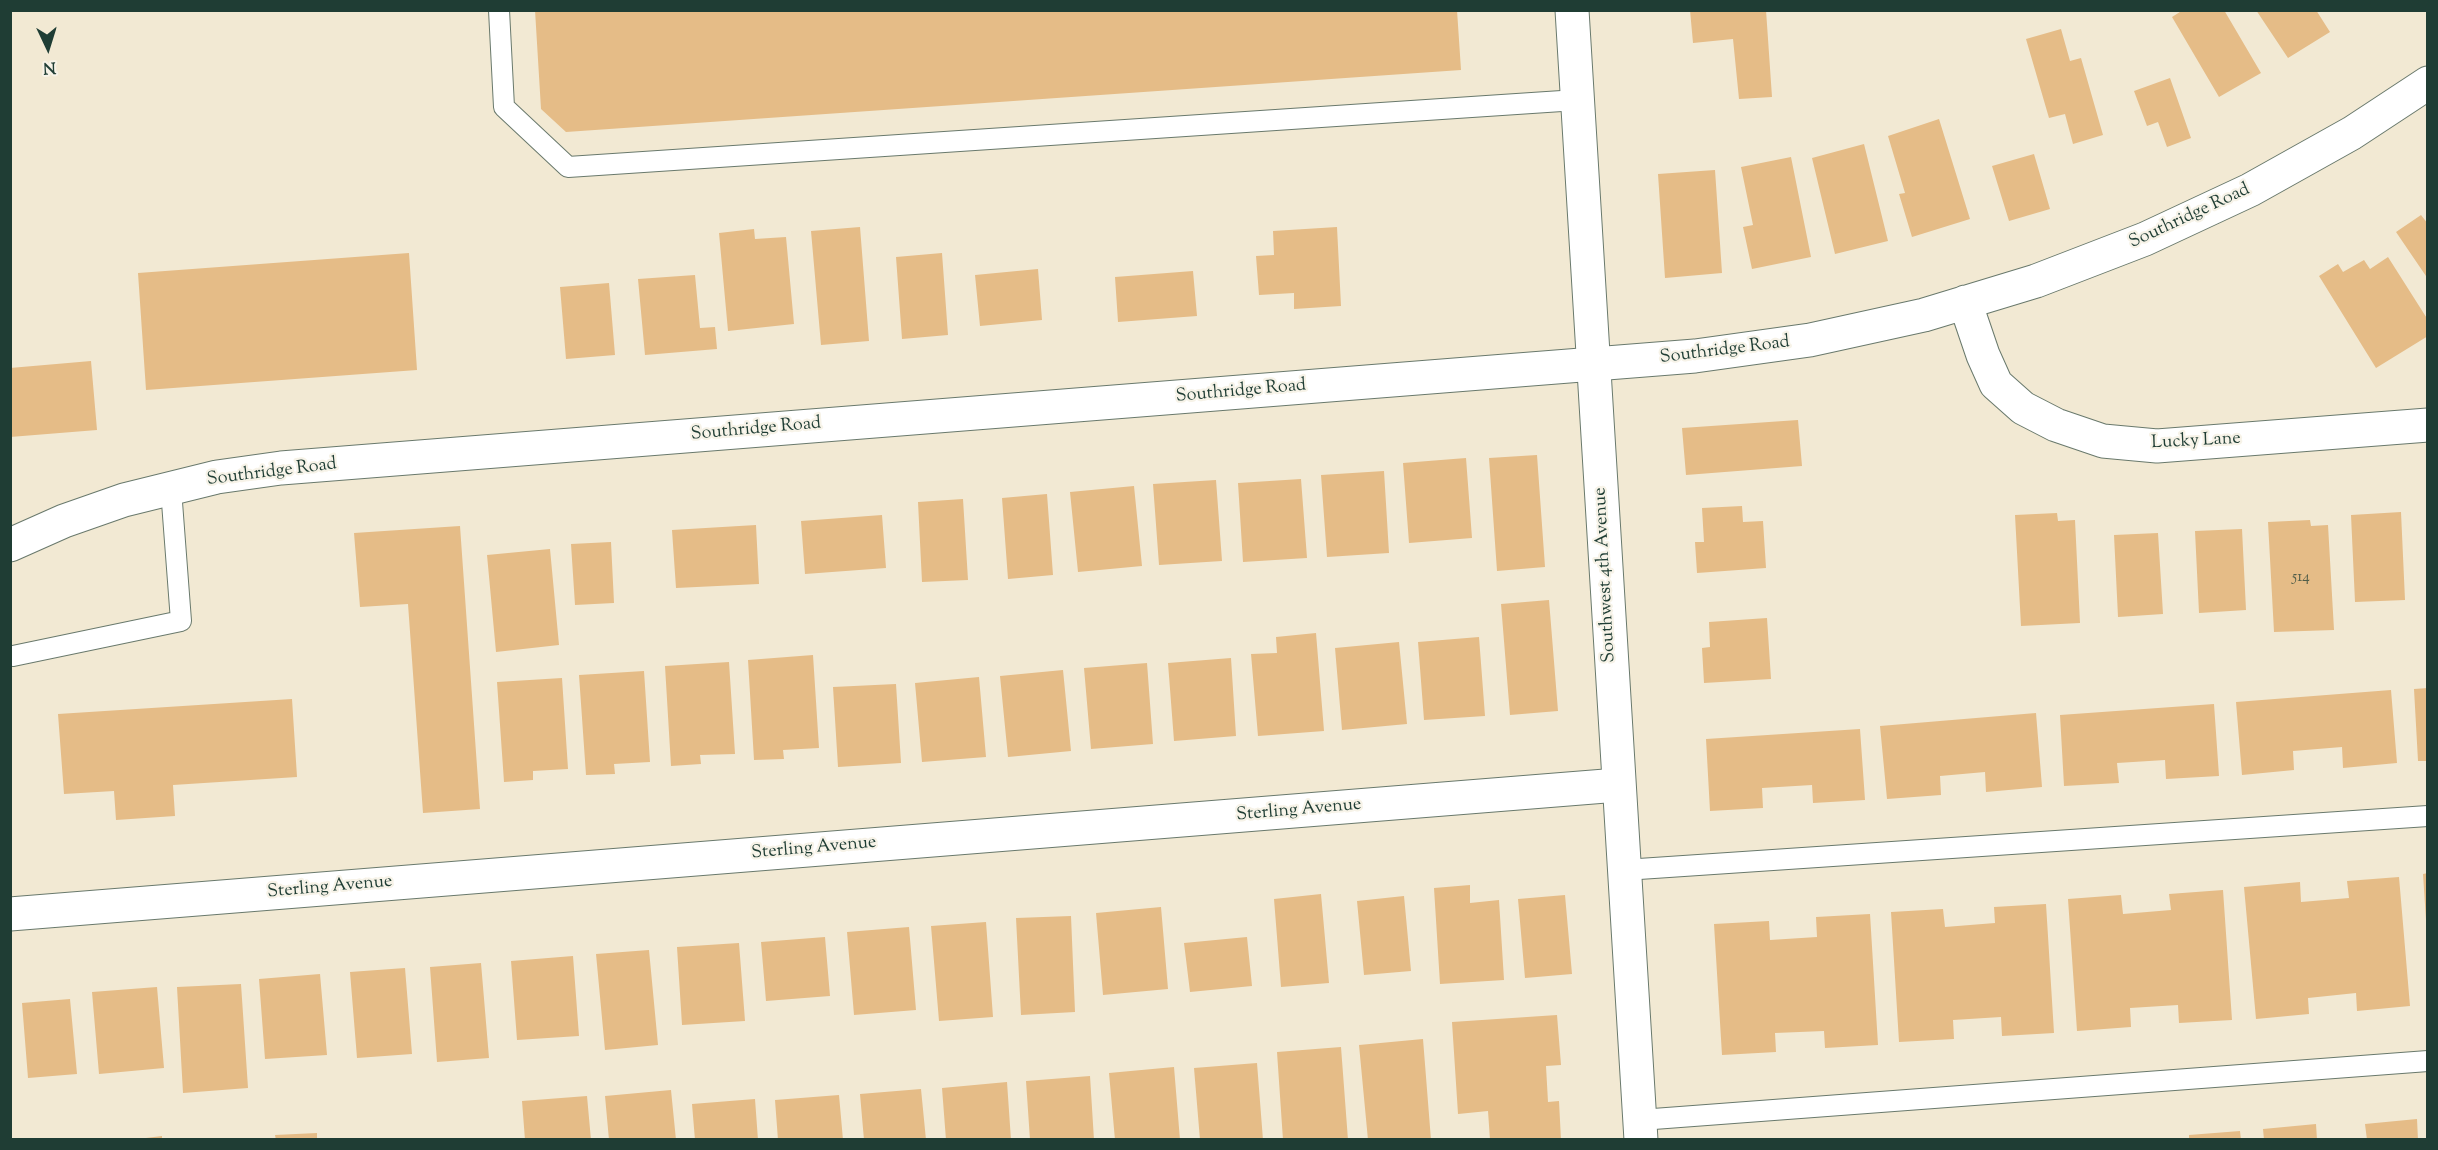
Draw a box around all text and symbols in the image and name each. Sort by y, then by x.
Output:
north arrow [18,18,78,78]
text: N [42,55,56,78]
street label: Southridge Road [2126,180,2254,254]
street label: Southridge Road [1659,332,1791,370]
street label: Southridge Road [1175,376,1307,408]
street label: Southridge Road [690,414,822,446]
street label: Lucky Lane [2151,429,2241,455]
street label: Southridge Road [206,454,338,492]
street label: Southwest 4th Avenue [1591,487,1621,663]
house number: 514 [2292,569,2310,587]
street label: Sterling Avenue [1236,795,1362,827]
street label: Sterling Avenue [751,833,877,865]
street label: Sterling Avenue [267,872,393,904]

